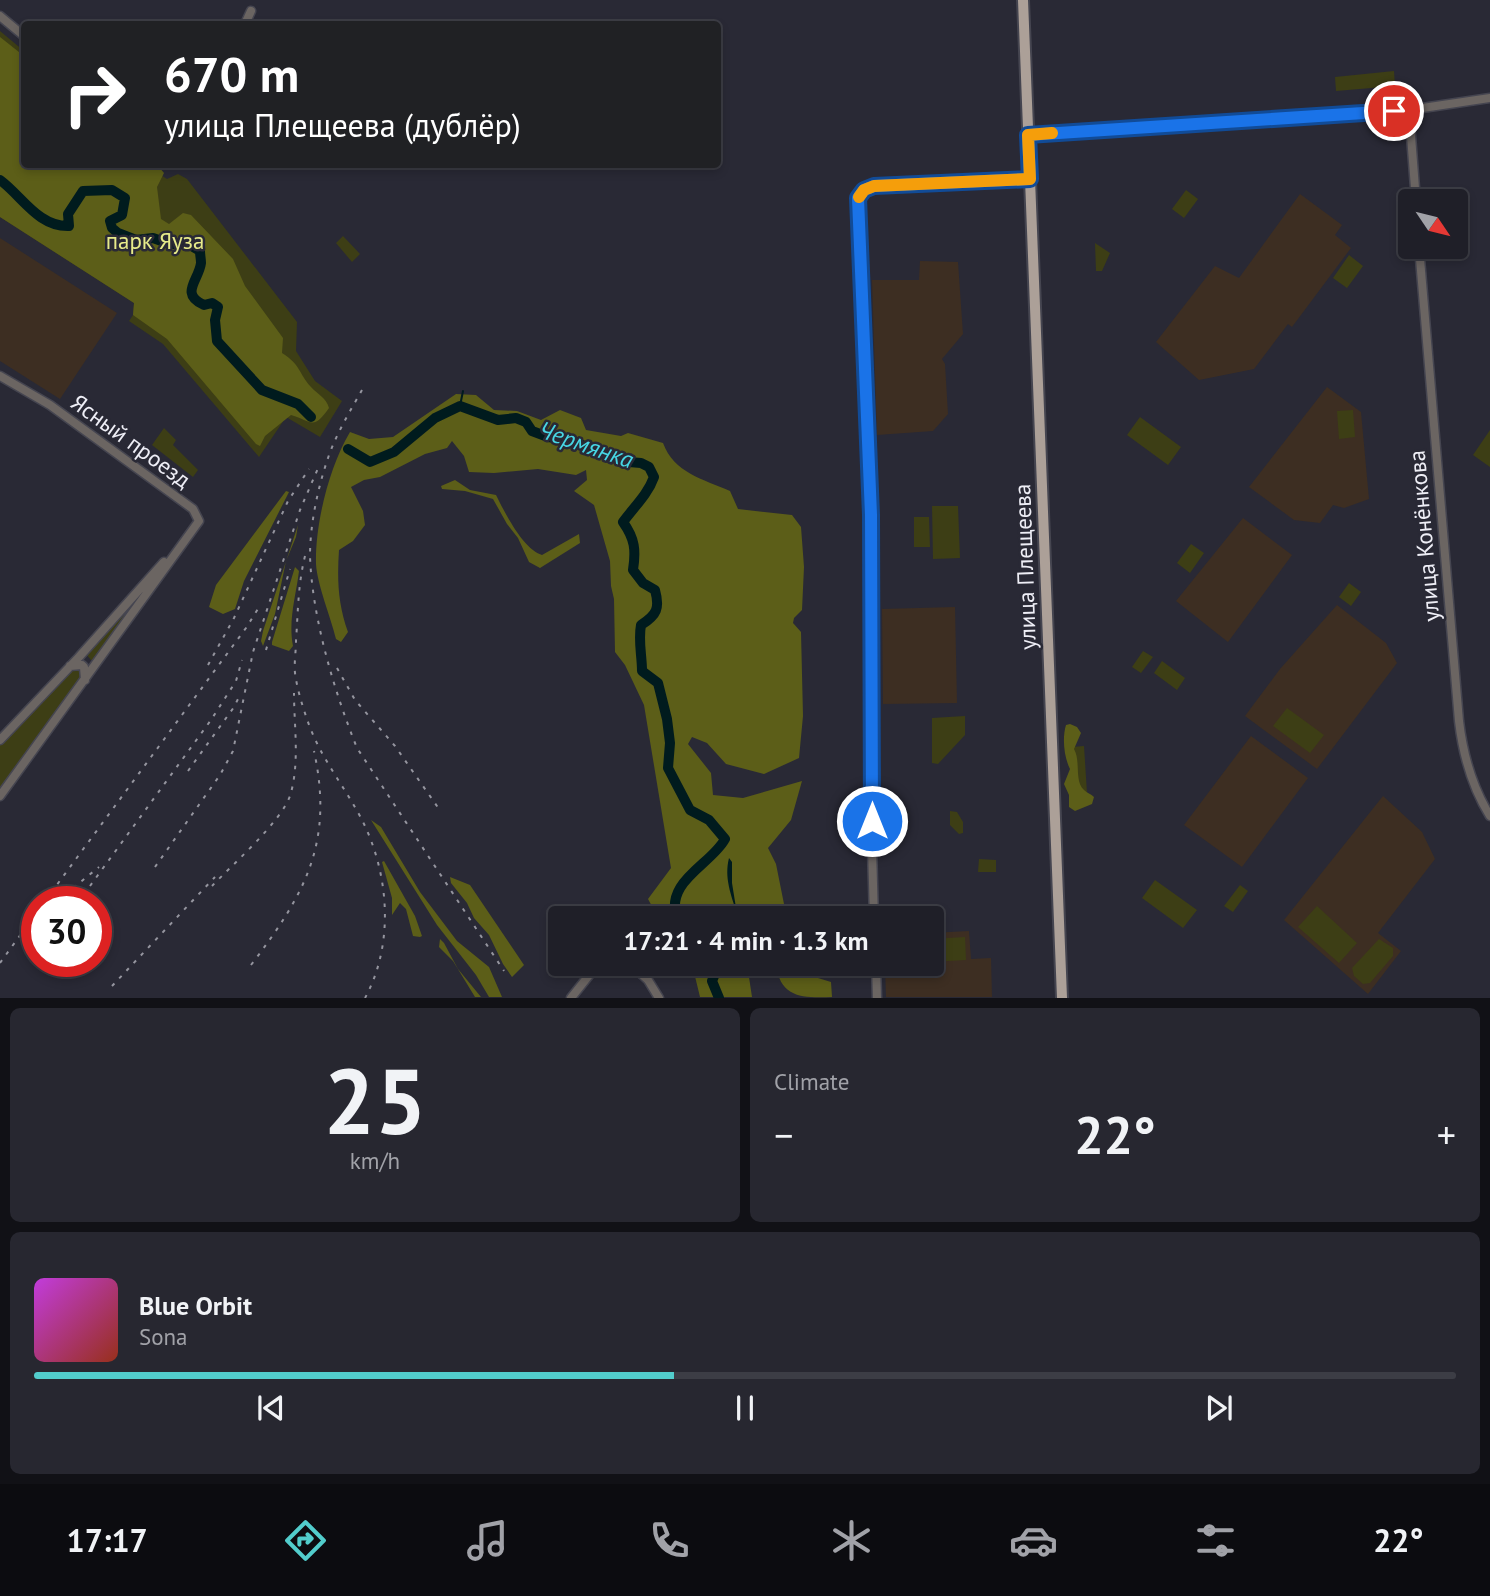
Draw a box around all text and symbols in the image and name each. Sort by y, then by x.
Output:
text: 670 m [164,42,299,106]
icon: right [49,49,140,140]
pin [1364,81,1424,141]
icon: arrive [1375,92,1413,130]
text: улица Плещеева (дублёр) [164,104,521,146]
north arrow [1398,189,1468,259]
map controls [1398,189,1468,259]
park label: парк Яуза [106,226,204,255]
street label: Ясный проезд [66,387,197,494]
water label: Чермянка [535,414,638,475]
street label: улица Конёнкова [1402,449,1445,623]
street label: улица Плещеева [1007,483,1042,651]
position arrow [835,784,909,858]
speed limit sign: 30 [21,886,112,977]
text: 17:21 · 4 min · 1.3 km [624,924,869,957]
text: 25 [323,1041,427,1159]
text: Climate [774,1067,849,1096]
text: 22° [1074,1101,1156,1168]
text: − [774,1110,793,1159]
text: + [1437,1110,1456,1159]
text: km/h [350,1146,400,1175]
text: Blue Orbit [139,1289,252,1322]
text: Sona [139,1322,188,1351]
icon: previous [252,1389,290,1427]
icon: pause [726,1389,764,1427]
icon: next [1200,1389,1238,1427]
icon: directions [281,1516,330,1565]
icon: music [463,1516,512,1565]
icon: phone [645,1516,694,1565]
icon: climate [827,1516,876,1565]
icon: car [1009,1516,1058,1565]
icon: filters [1191,1516,1240,1565]
text: 17:17 [67,1519,148,1561]
text: 22° [1373,1519,1423,1561]

